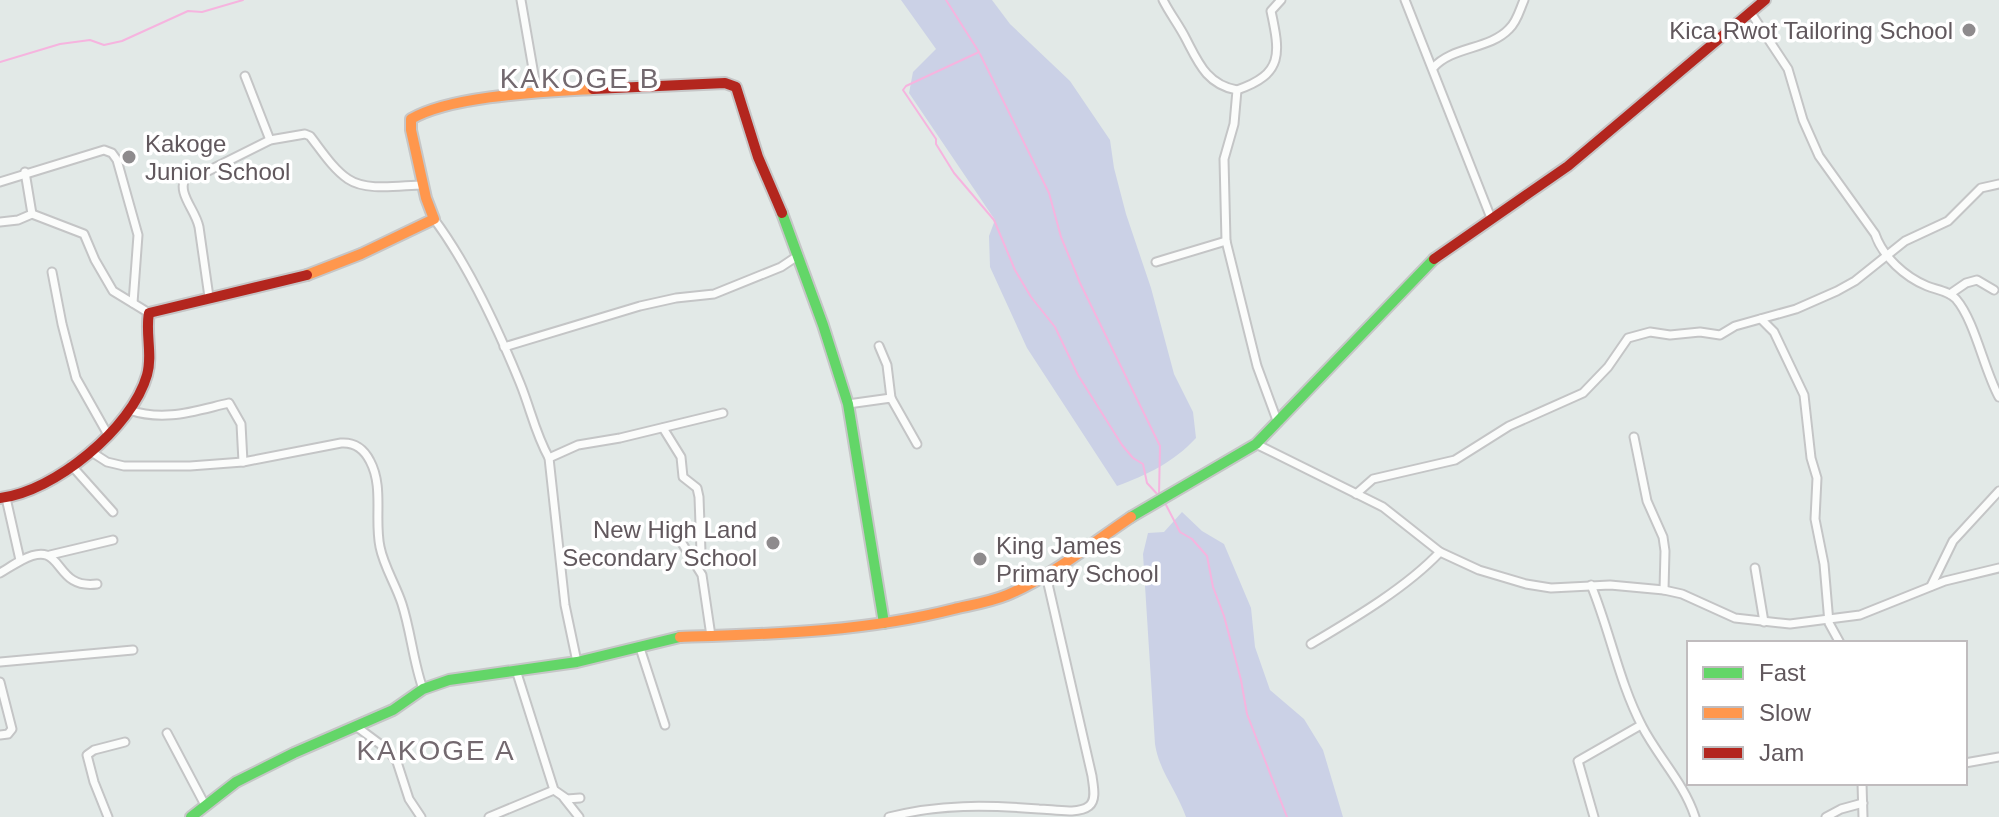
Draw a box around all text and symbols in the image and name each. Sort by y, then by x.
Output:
place label: Kica Rwot Tailoring School [1669,17,1953,44]
marker: Kica Rwot Tailoring School [1960,21,1978,39]
district label: KAKOGE B [500,63,660,94]
place label: Kakoge Junior School [145,130,290,185]
marker: Kakoge Junior School [120,148,138,166]
place label: New High Land Secondary School [562,516,757,571]
place label: King James Primary School [996,532,1159,587]
marker: New High Land Secondary School [764,534,782,552]
marker: King James Primary School [971,550,989,568]
legend [1687,641,1967,785]
text: Fast [1759,659,1806,686]
text: Slow [1759,699,1812,726]
district label: KAKOGE A [356,735,516,766]
text: Jam [1759,739,1804,766]

